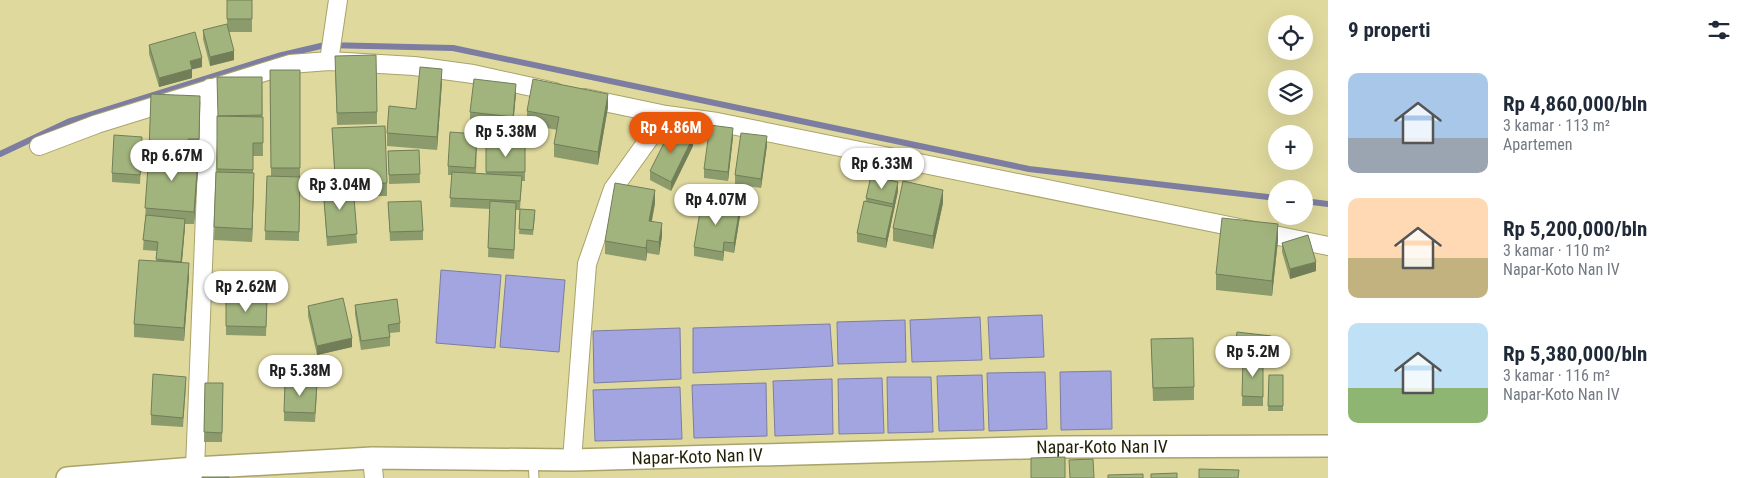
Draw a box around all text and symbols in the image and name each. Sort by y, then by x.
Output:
map controls [1268,15,1313,225]
button: locate [1268,15,1313,60]
icon: filters [1705,16,1733,44]
text: 9 properti [1348,18,1431,42]
button: layers [1268,70,1313,115]
text: Rp 4,860,000/bln [1503,92,1647,116]
icon: home [1388,93,1448,153]
pin: Rp 4.86M [619,112,723,154]
pin: Rp 5.38M [454,116,558,158]
text: 3 kamar · 113 m² [1503,116,1610,135]
text: Rp 4.86M [640,118,702,137]
text: Rp 5.38M [475,122,537,141]
button: + [1268,125,1313,170]
text: Apartemen [1503,135,1573,154]
pin: Rp 6.67M [120,140,224,182]
text: Rp 6.67M [141,146,203,165]
pin: Rp 6.33M [830,148,934,190]
text: Rp 6.33M [851,154,913,173]
pin: Rp 3.04M [288,168,392,211]
text: Rp 3.04M [309,175,371,194]
button: − [1268,180,1313,225]
pin: Rp 4.07M [664,184,768,226]
text: Rp 4.07M [685,190,747,209]
text: Rp 5,200,000/bln [1503,217,1647,241]
icon: home [1388,218,1448,278]
text: 3 kamar · 110 m² [1503,241,1610,260]
text: Napar-Koto Nan IV [1503,260,1620,279]
pin: Rp 2.62M [194,270,298,313]
text: Rp 2.62M [215,277,277,296]
pin: Rp 5.2M [1207,336,1299,378]
text: Rp 5.2M [1226,342,1280,361]
text: Rp 5,380,000/bln [1503,342,1647,366]
icon: home [1388,343,1448,403]
pin: Rp 5.38M [248,354,352,397]
text: Rp 5.38M [269,361,331,380]
text: 3 kamar · 116 m² [1503,366,1610,385]
text: Napar-Koto Nan IV [1503,385,1620,404]
street label: Napar-Koto Nan IV [1036,436,1168,458]
street label: Napar-Koto Nan IV [631,444,763,468]

